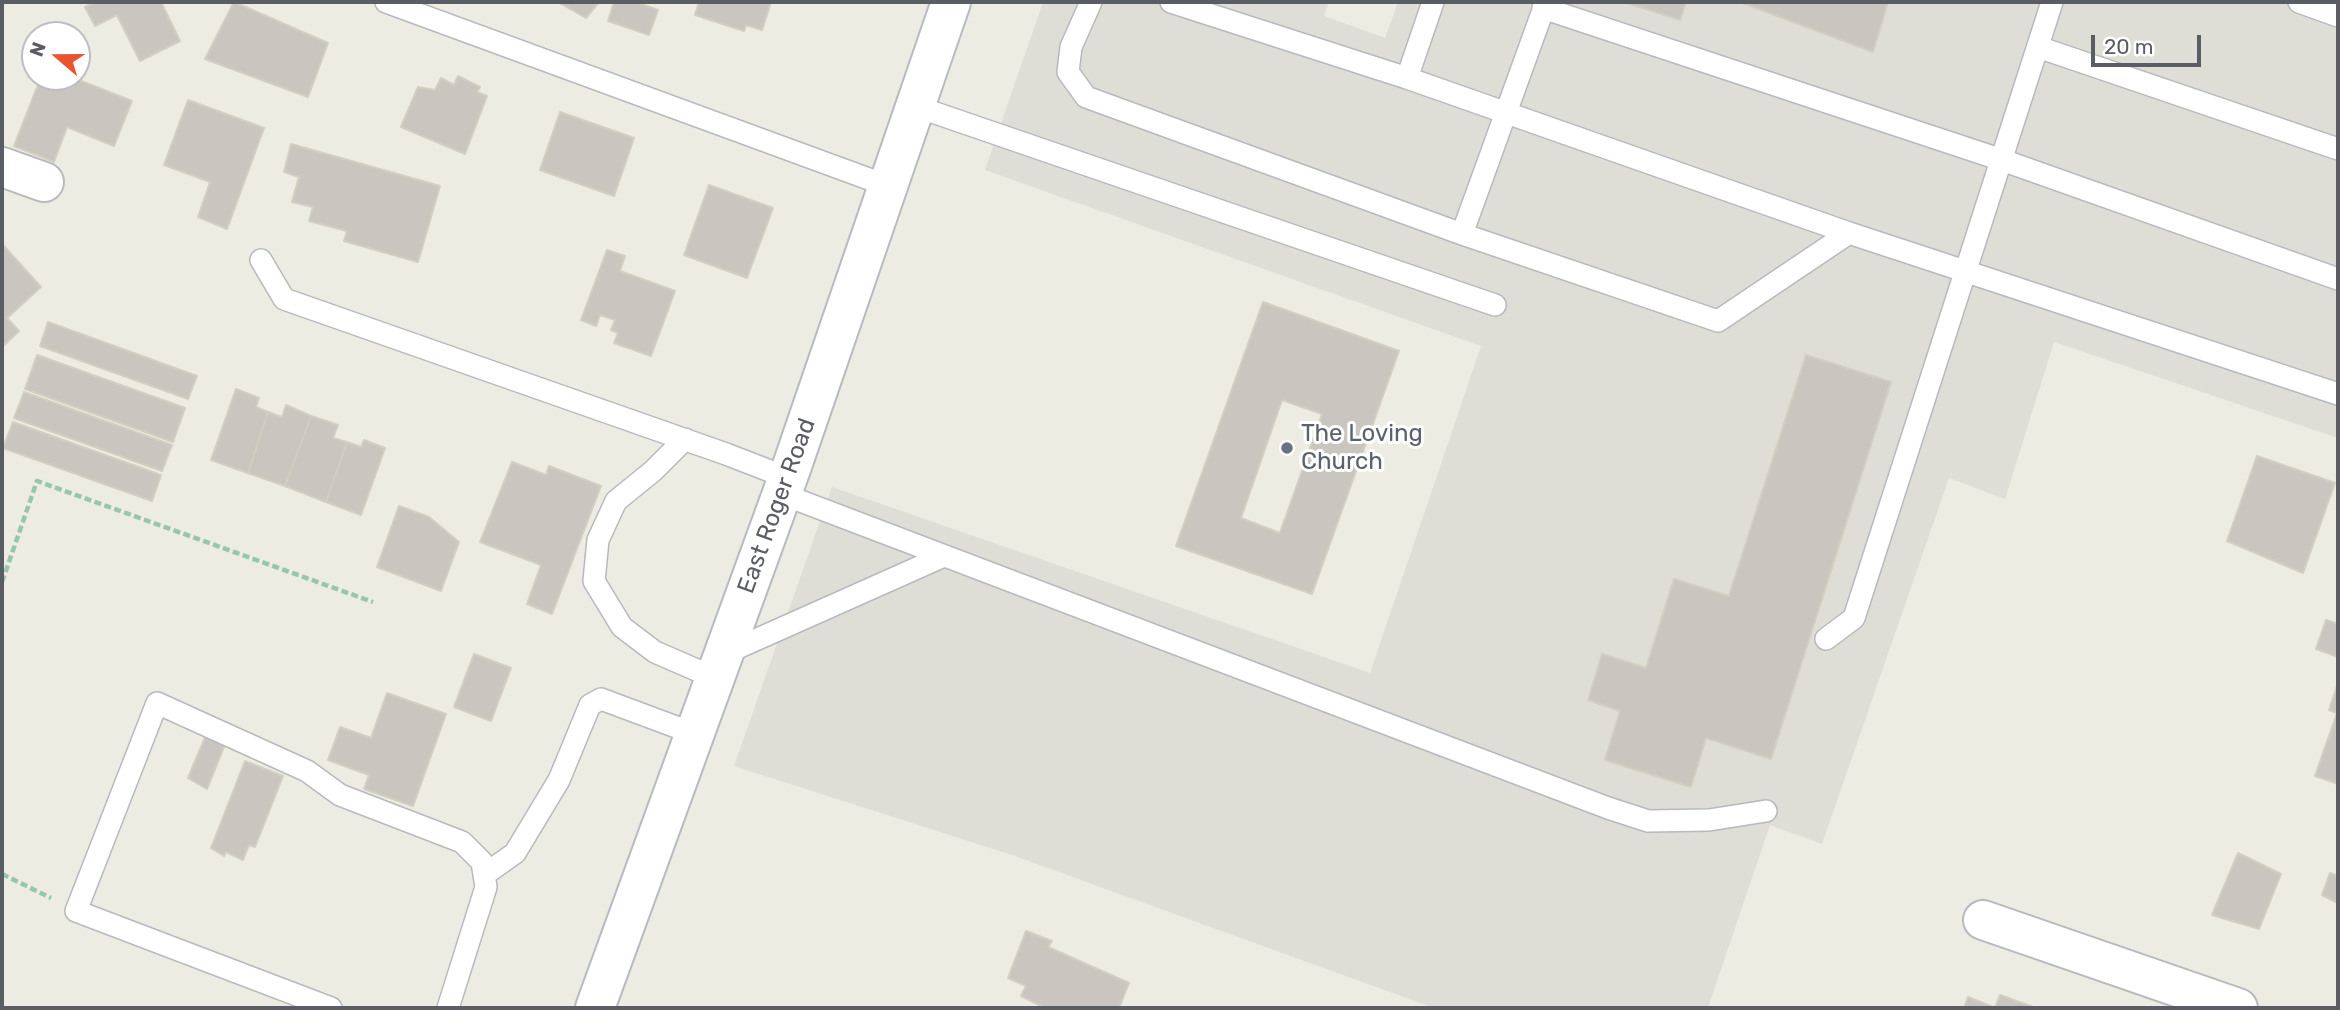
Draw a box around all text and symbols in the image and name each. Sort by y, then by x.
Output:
north arrow [21,21,91,91]
scale bar [2095,21,2205,65]
text: 20 m [2104,34,2153,59]
text: N [25,39,51,60]
street label: East Roger Road [732,414,822,598]
place label: The Loving Church [1301,420,1423,476]
marker: The Loving Church [1279,440,1295,456]

